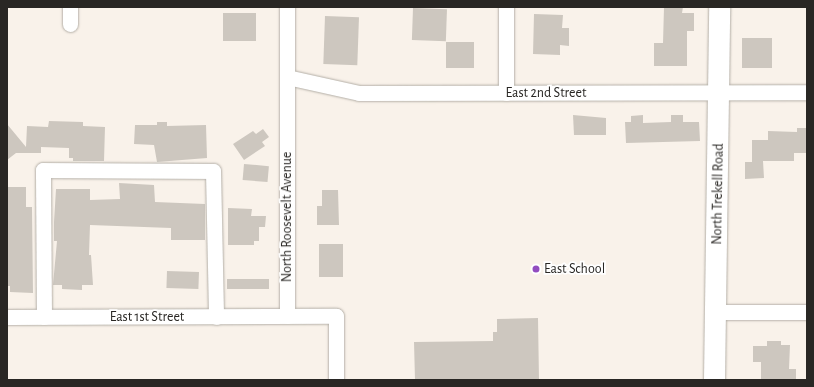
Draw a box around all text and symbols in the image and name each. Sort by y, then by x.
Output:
street label: East 2nd Street [505,85,587,101]
street label: North Trekell Road [709,143,727,245]
street label: North Roosevelt Avenue [279,152,295,282]
place label: East School [544,261,605,277]
marker: East School [531,264,541,274]
street label: East 1st Street [110,309,184,325]

